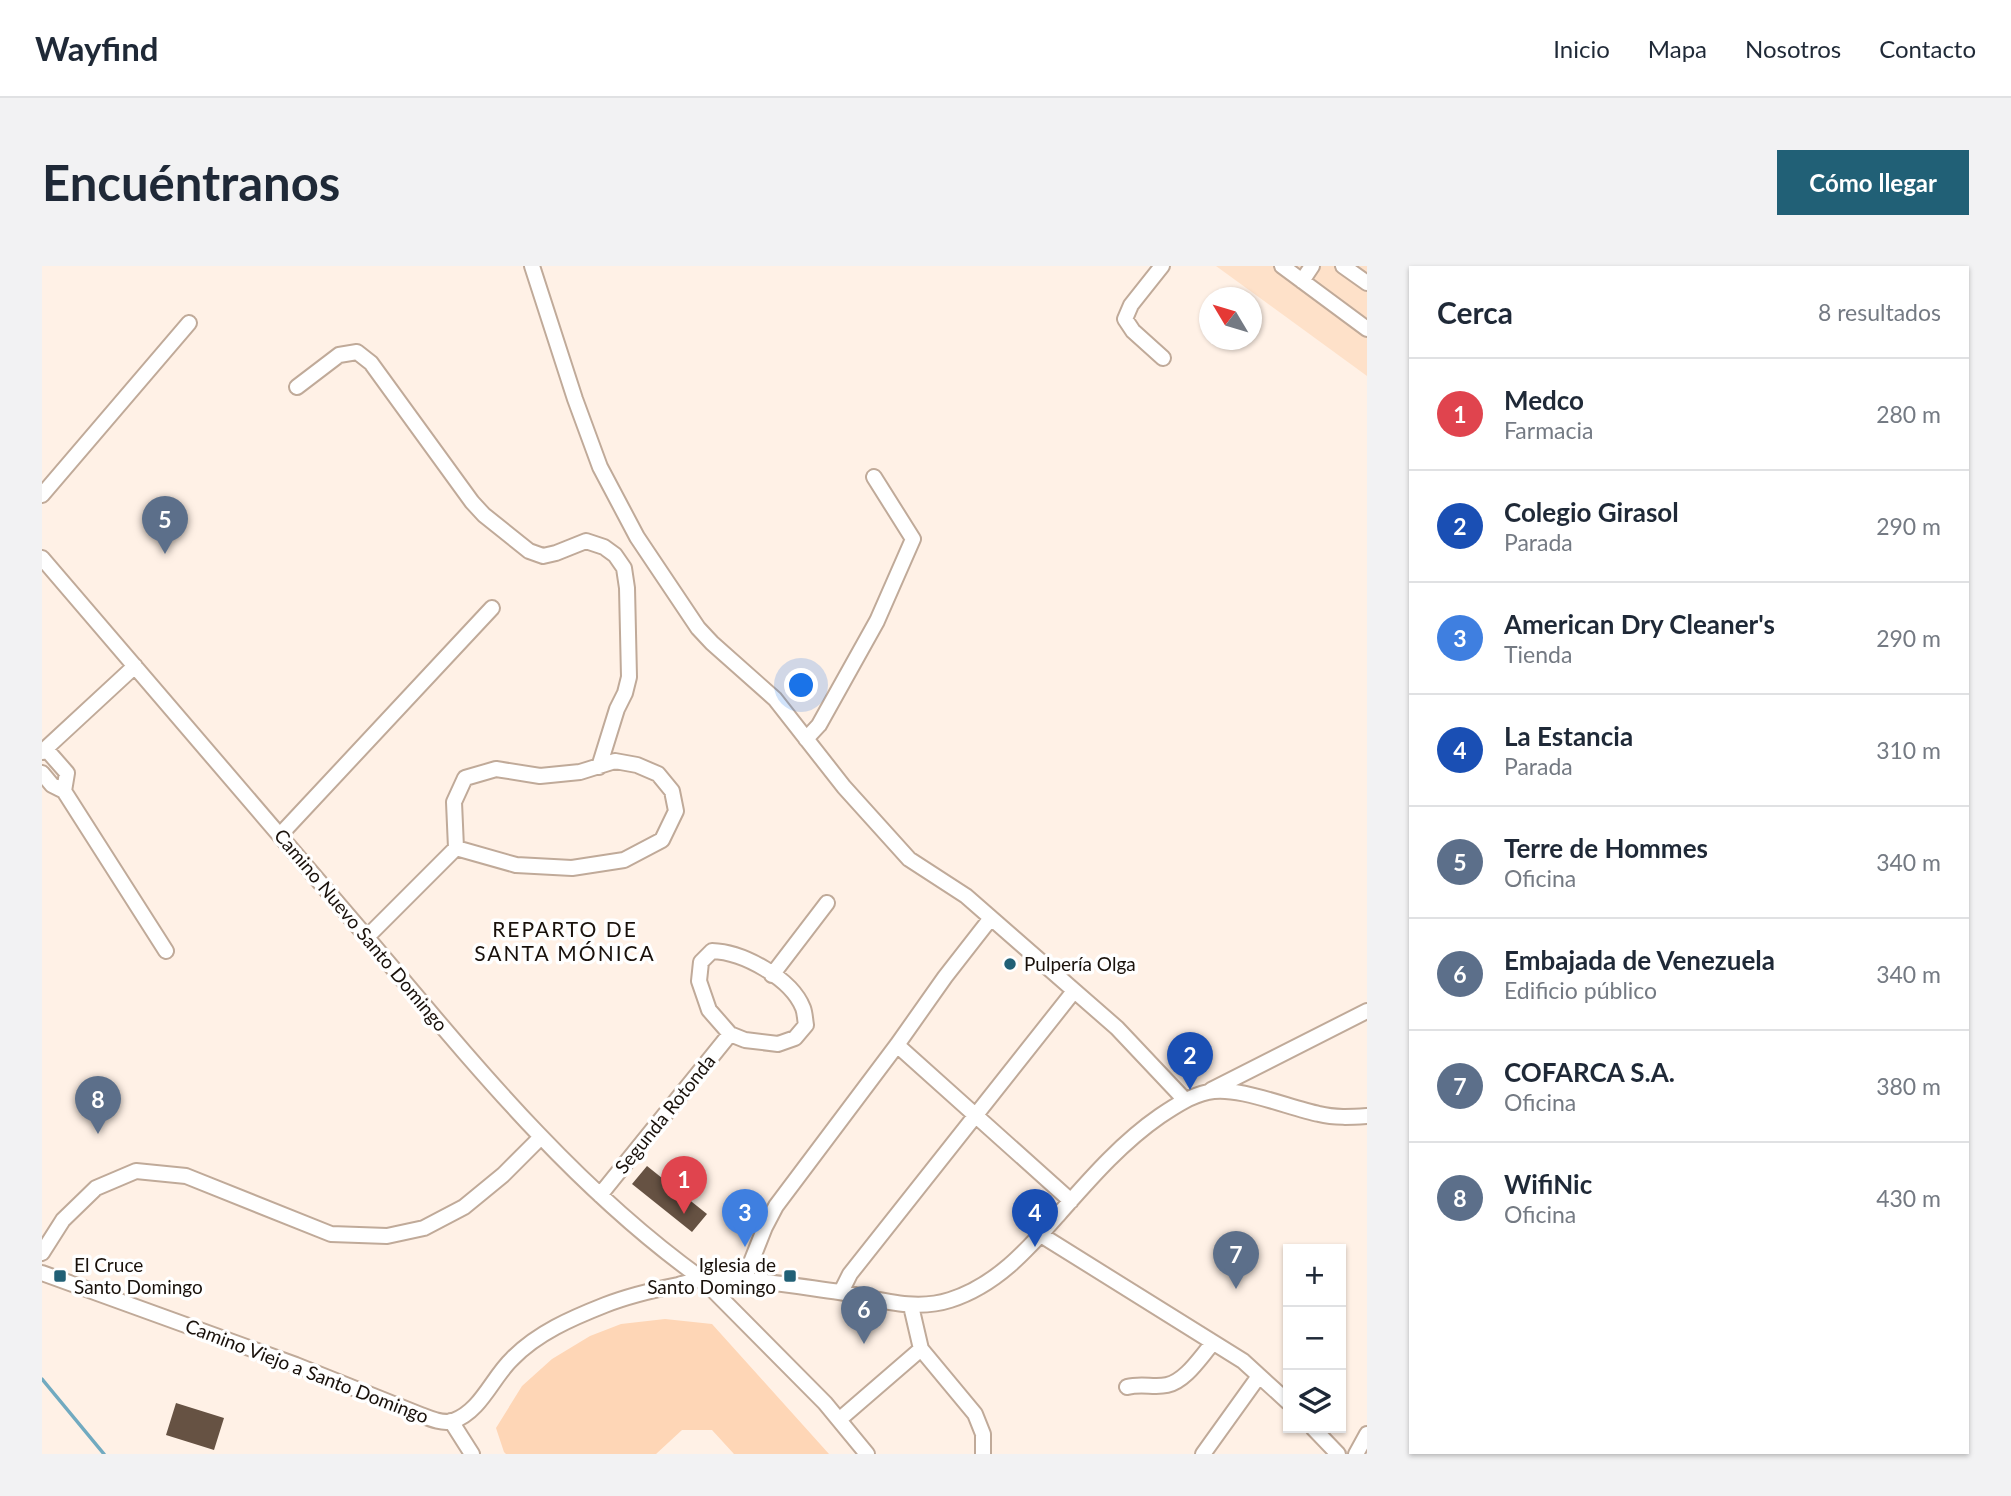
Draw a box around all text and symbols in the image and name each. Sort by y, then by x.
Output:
text: Wayfind [35,28,159,68]
text: Inicio [1553,34,1610,63]
text: Mapa [1648,34,1707,63]
text: Nosotros [1745,34,1841,63]
text: Contacto [1879,34,1976,63]
button: Cómo llegar [1777,150,1969,215]
text: Encuéntranos [42,153,340,211]
north arrow [1199,287,1262,350]
text: Cerca [1437,294,1513,330]
text: 8 resultados [1818,298,1941,326]
text: Medco [1504,384,1584,416]
text: 1 [1453,400,1467,428]
text: 280 m [1876,400,1941,428]
text: Farmacia [1504,416,1593,444]
pin: 5 [142,496,188,554]
text: Colegio Girasol [1504,496,1679,528]
text: 2 [1453,512,1467,540]
text: 290 m [1876,512,1941,540]
text: Parada [1504,528,1573,556]
text: American Dry Cleaner's [1504,608,1775,640]
text: 3 [1453,624,1467,652]
text: 290 m [1876,624,1941,652]
text: Tienda [1504,640,1572,668]
your location [784,668,818,702]
text: La Estancia [1504,720,1633,752]
text: 4 [1453,736,1467,764]
text: 310 m [1876,736,1941,764]
text: Parada [1504,752,1573,780]
street label: Camino Nuevo Santo Domingo [270,824,453,1036]
text: Terre de Hommes [1504,832,1708,864]
text: 5 [1453,848,1467,876]
text: 340 m [1876,848,1941,876]
text: Oficina [1504,864,1576,892]
district label: REPARTO DE SANTA MÓNICA [474,916,656,965]
text: Embajada de Venezuela [1504,944,1775,976]
place label: Pulpería Olga [1024,952,1136,975]
marker: Pulpería Olga [1002,956,1018,972]
text: 6 [1453,960,1467,988]
text: 340 m [1876,960,1941,988]
text: Edificio público [1504,976,1657,1004]
pin: 2 [1167,1032,1213,1090]
street label: Segunda Rotonda [610,1050,720,1178]
text: COFARCA S.A. [1504,1056,1675,1088]
text: 7 [1453,1072,1467,1100]
text: 380 m [1876,1072,1941,1100]
pin: 8 [75,1076,121,1134]
text: Oficina [1504,1088,1576,1116]
pin: 1 [661,1156,707,1214]
text: WifiNic [1504,1168,1592,1200]
text: 8 [1453,1184,1467,1212]
text: 430 m [1876,1184,1941,1212]
pin: 3 [722,1189,768,1247]
pin: 4 [1012,1189,1058,1247]
text: Oficina [1504,1200,1576,1228]
pin: 7 [1213,1231,1259,1289]
map controls [1283,1244,1346,1433]
button: + [1283,1244,1346,1307]
place label: El Cruce Santo Domingo [74,1253,203,1298]
place label: Iglesia de Santo Domingo [647,1253,776,1298]
marker: El Cruce Santo Domingo [52,1268,68,1284]
marker: Iglesia de Santo Domingo [782,1268,798,1284]
pin: 6 [841,1286,887,1344]
button: − [1283,1307,1346,1370]
street label: Camino Viejo a Santo Domingo [182,1313,432,1428]
button: layers [1283,1370,1346,1433]

